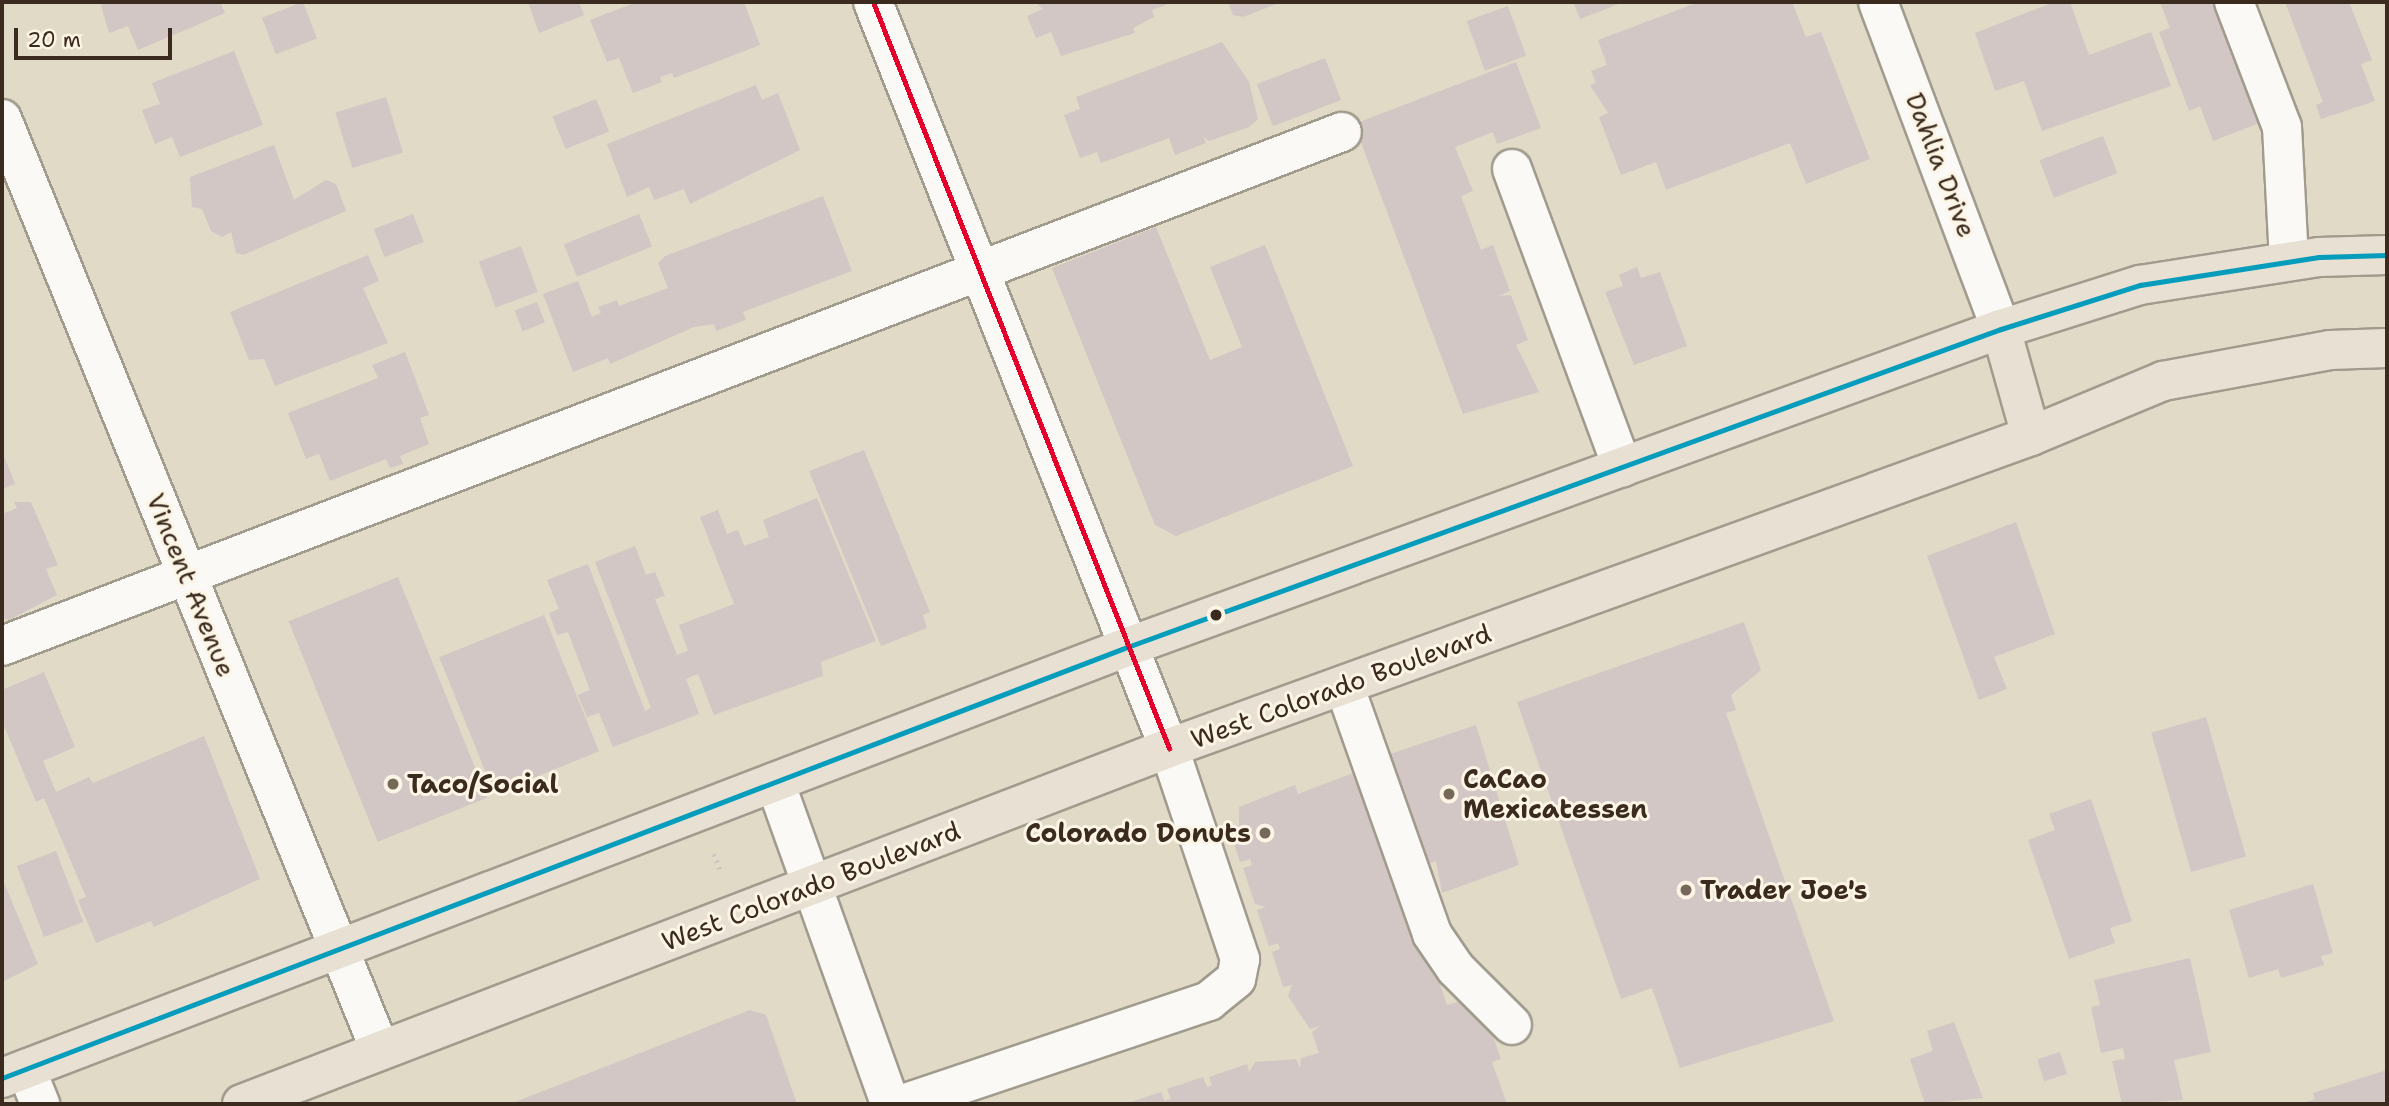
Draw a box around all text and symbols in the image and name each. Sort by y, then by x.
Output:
scale bar [18,14,175,58]
text: 20 m [27,26,81,54]
street label: Dahlia Drive [1899,88,1983,242]
street label: Vincent Avenue [140,489,242,681]
unlabelled marker [1209,608,1223,622]
street label: West Colorado Boulevard [1187,617,1495,755]
place label: CaCao Mexicatessen [1463,763,1648,824]
place label: Taco/Social [407,768,558,800]
marker: Taco/Social [385,776,401,792]
marker: CaCao Mexicatessen [1441,786,1457,802]
street label: West Colorado Boulevard [657,815,965,957]
place label: Colorado Donuts [1025,817,1251,849]
marker: Colorado Donuts [1257,825,1273,841]
place label: Trader Joe's [1700,874,1867,906]
marker: Trader Joe's [1678,882,1694,898]

